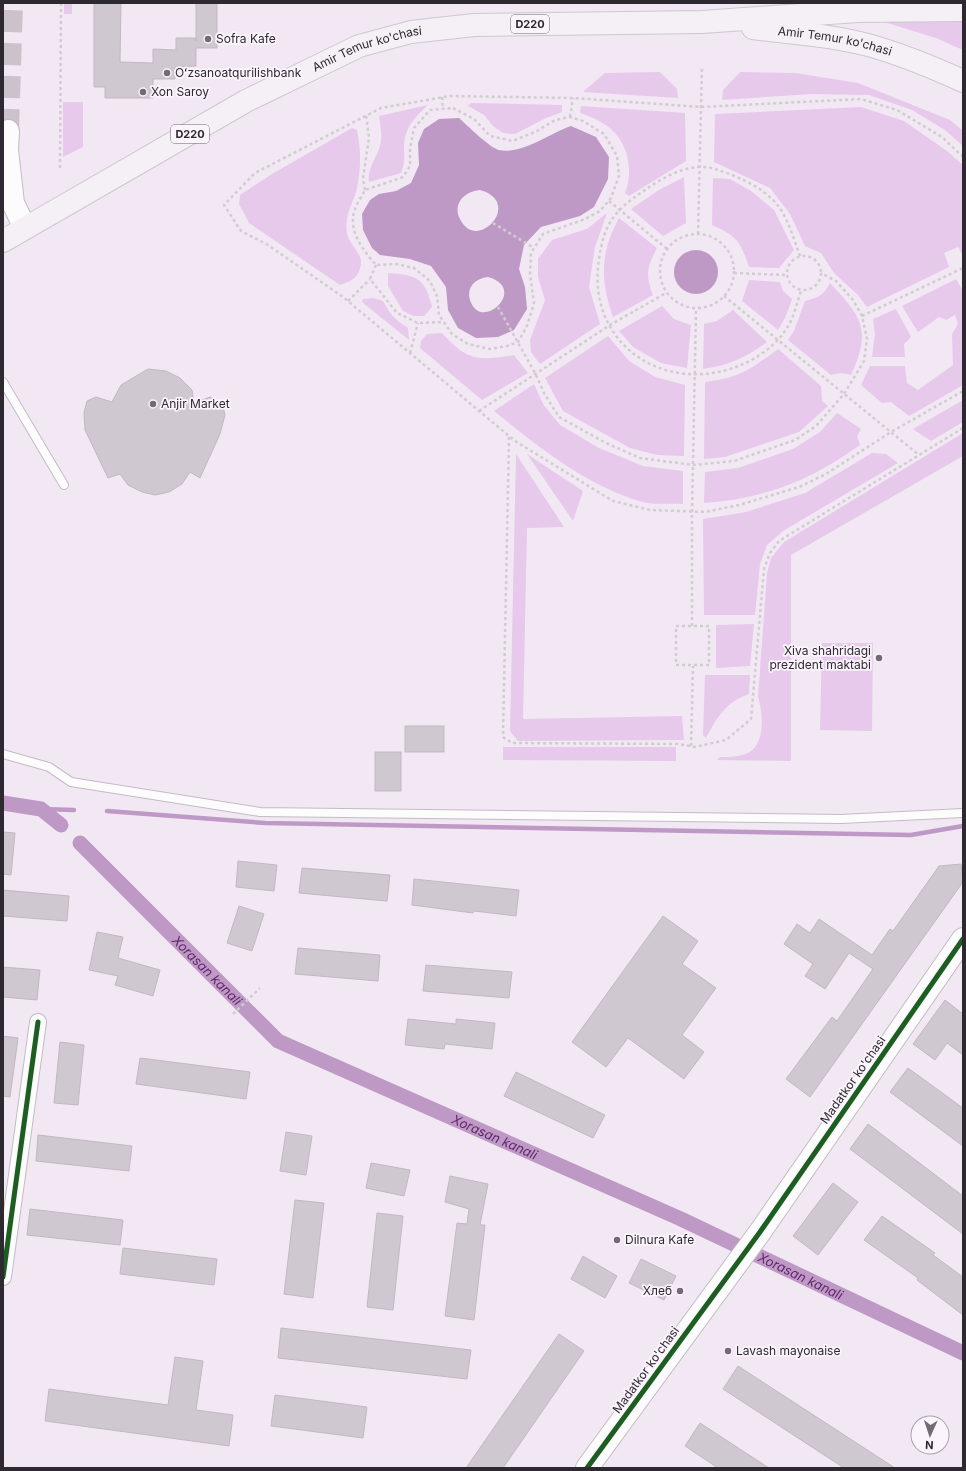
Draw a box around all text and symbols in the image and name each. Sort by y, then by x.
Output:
road number: D220 [511,15,549,33]
street label: Amir Temur ko'chasi [310,23,423,75]
street label: Amir Temur ko'chasi [777,23,894,59]
place label: Sofra Kafe [216,31,276,46]
marker: Sofra Kafe [203,34,213,44]
place label: Oʻzsanoatqurilishbank [175,65,302,80]
marker: Oʻzsanoatqurilishbank [162,68,172,78]
place label: Xon Saroy [151,84,209,99]
marker: Xon Saroy [138,87,148,97]
road number: D220 [171,125,209,143]
place label: Anjir Market [161,396,230,411]
marker: Anjir Market [148,399,158,409]
place label: Xiva shahridagi prezident maktabi [769,643,871,672]
marker: Xiva shahridagi prezident maktabi [874,653,884,663]
water label: Xorasan kanali [168,931,246,1009]
street label: Madatkor ko'chasi [817,1033,889,1126]
water label: Xorasan kanali [449,1110,541,1163]
place label: Dilnura Kafe [625,1232,694,1247]
marker: Dilnura Kafe [612,1235,622,1245]
water label: Xorasan kanali [755,1248,846,1303]
place label: Хлеб [643,1283,672,1298]
marker: Хлеб [675,1286,685,1296]
street label: Madatkor ko'chasi [609,1323,682,1416]
place label: Lavash mayonaise [736,1343,840,1358]
marker: Lavash mayonaise [723,1346,733,1356]
north arrow [910,1415,950,1455]
text: N [925,1438,934,1452]

